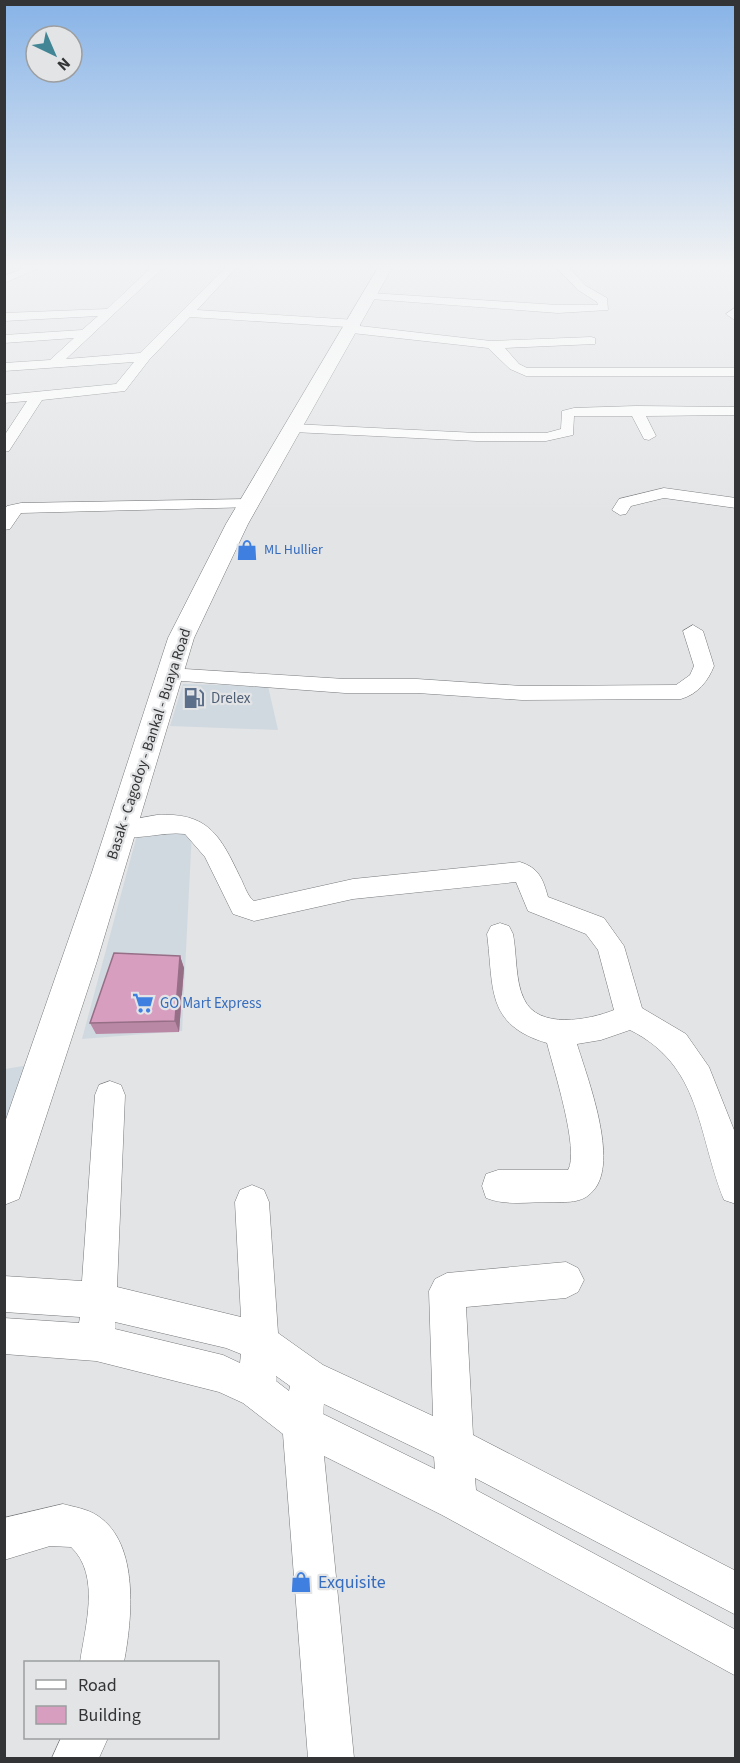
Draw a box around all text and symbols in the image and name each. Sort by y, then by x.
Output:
north arrow [24,24,84,84]
text: N [52,52,75,76]
shop icon: ML Hullier [235,538,259,562]
place label: ML Hullier [264,540,323,560]
street label: Basak - Cagodoy - Bankal - Buaya Road [102,626,196,862]
fuel station icon: Drelex [182,686,206,710]
place label: Drelex [211,688,251,709]
supermarket icon: GO Mart Express [131,991,155,1015]
place label: GO Mart Express [160,993,261,1014]
shop icon: Exquisite [289,1570,313,1594]
place label: Exquisite [318,1570,386,1595]
legend [24,1661,219,1739]
text: Road [78,1673,117,1698]
text: Building [78,1703,141,1728]

